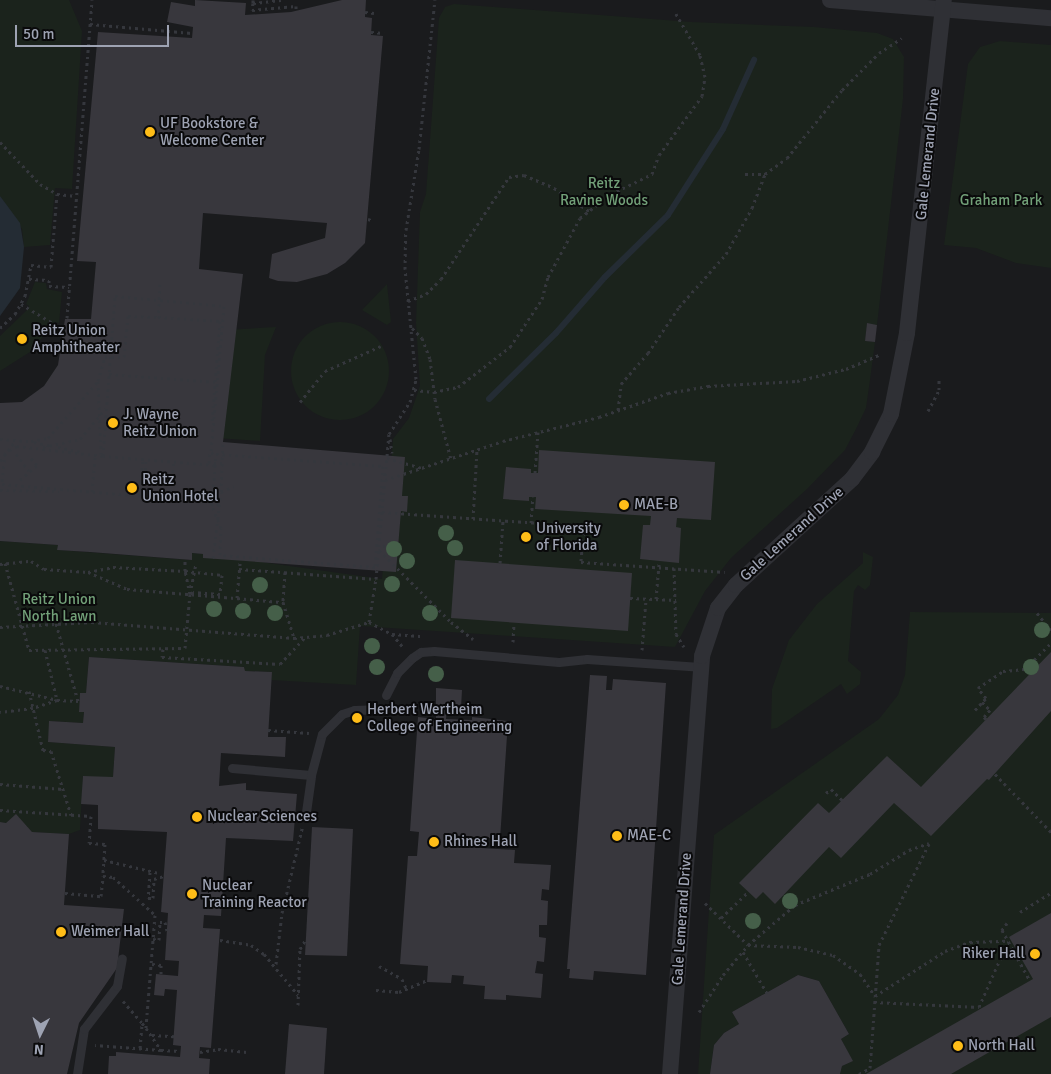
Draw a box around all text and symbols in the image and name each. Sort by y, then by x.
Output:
scale bar [18,15,171,47]
text: 50 m [23,25,54,43]
street label: Gale Lemerand Drive [912,87,944,221]
place label: UF Bookstore & Welcome Center [160,114,264,149]
marker: UF Bookstore & Welcome Center [144,126,156,138]
park label: Reitz Ravine Woods [560,174,648,209]
park label: Graham Park [960,192,1042,210]
place label: Reitz Union Amphitheater [32,321,120,356]
marker: Reitz Union Amphitheater [16,333,28,345]
place label: J. Wayne Reitz Union [123,405,197,440]
marker: J. Wayne Reitz Union [107,417,119,429]
place label: Reitz Union Hotel [142,470,218,505]
marker: Reitz Union Hotel [126,482,138,494]
street label: Gale Lemerand Drive [737,483,847,585]
place label: MAE-B [634,496,678,514]
marker: MAE-B [618,499,630,511]
place label: University of Florida [536,519,601,554]
marker: University of Florida [520,531,532,543]
park label: Reitz Union North Lawn [22,590,96,625]
place label: Herbert Wertheim College of Engineering [367,700,512,735]
marker: Herbert Wertheim College of Engineering [351,712,363,724]
place label: Nuclear Sciences [207,808,317,826]
marker: Nuclear Sciences [191,811,203,823]
place label: MAE-C [627,827,671,845]
marker: MAE-C [611,830,623,842]
place label: Rhines Hall [444,833,517,851]
marker: Rhines Hall [428,836,440,848]
street label: Gale Lemerand Drive [668,852,696,986]
place label: Nuclear Training Reactor [202,876,307,911]
marker: Nuclear Training Reactor [186,888,198,900]
place label: Weimer Hall [71,923,149,941]
marker: Weimer Hall [55,926,67,938]
place label: Riker Hall [962,945,1025,963]
marker: Riker Hall [1029,948,1041,960]
north arrow [15,1009,65,1059]
place label: North Hall [968,1037,1035,1055]
marker: North Hall [952,1040,964,1052]
text: N [33,1041,44,1058]

